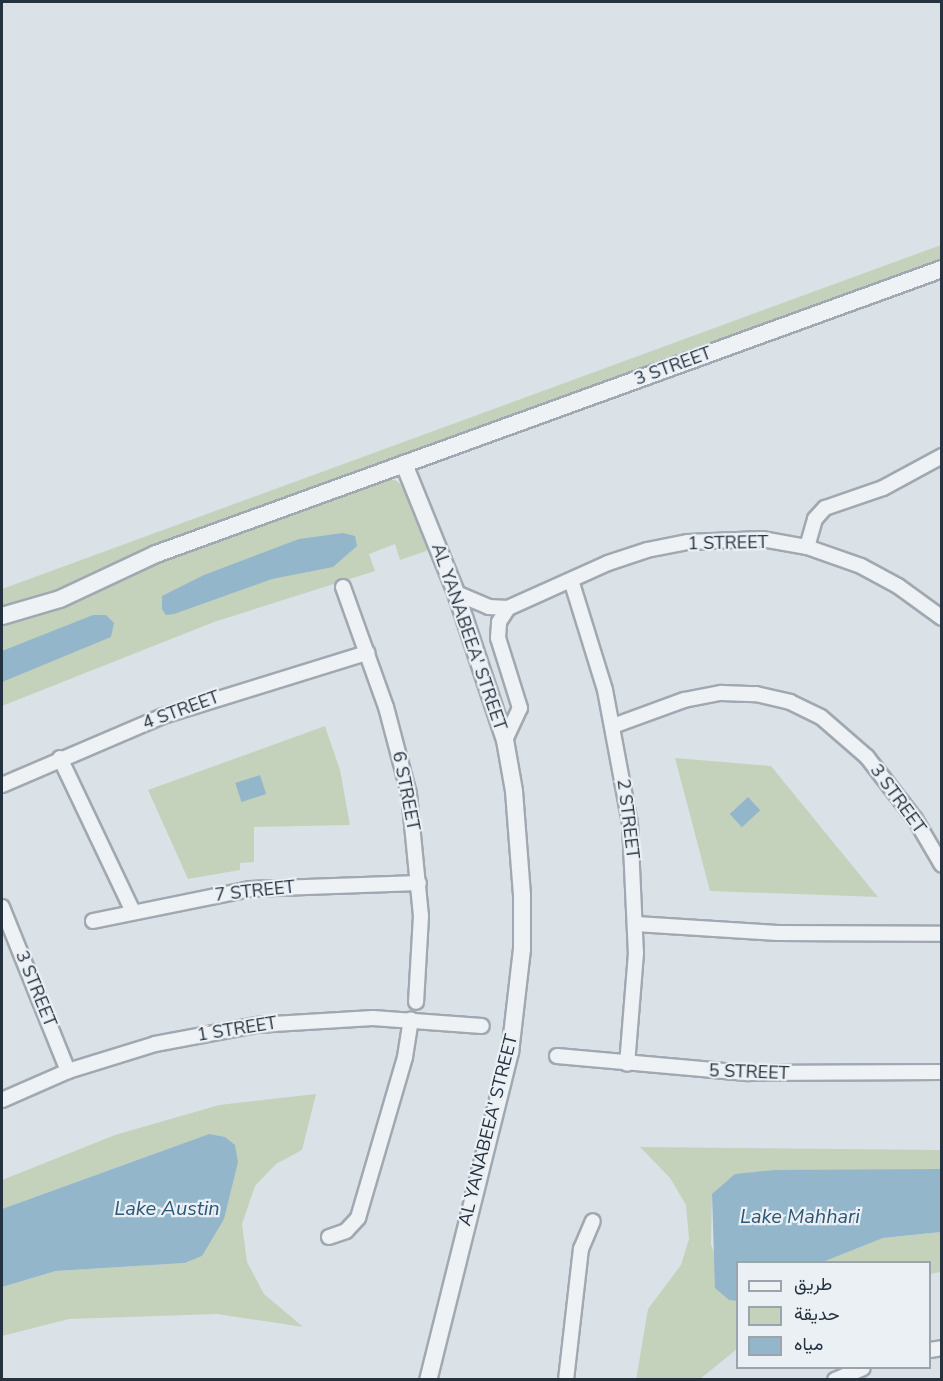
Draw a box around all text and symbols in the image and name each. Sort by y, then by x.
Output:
street label: 3 STREET [631,342,715,390]
street label: 1 STREET [687,531,769,555]
street label: AL YANABEEA' STREET [427,541,511,733]
street label: 4 STREET [139,686,223,734]
street label: 6 STREET [388,749,424,833]
street label: 3 STREET [866,760,930,838]
street label: 2 STREET [612,778,644,860]
street label: 7 STREET [214,876,296,906]
street label: 3 STREET [11,948,61,1030]
street label: 1 STREET [195,1012,279,1046]
street label: AL YANABEEA' STREET [454,1032,522,1228]
street label: 5 STREET [708,1060,790,1084]
water label: Lake Austin [114,1196,220,1220]
water label: Lake Mahhari [740,1204,860,1228]
legend [736,1261,931,1369]
text: طريق [794,1272,832,1296]
text: حديقة [794,1302,840,1326]
text: مياه [794,1332,823,1356]

